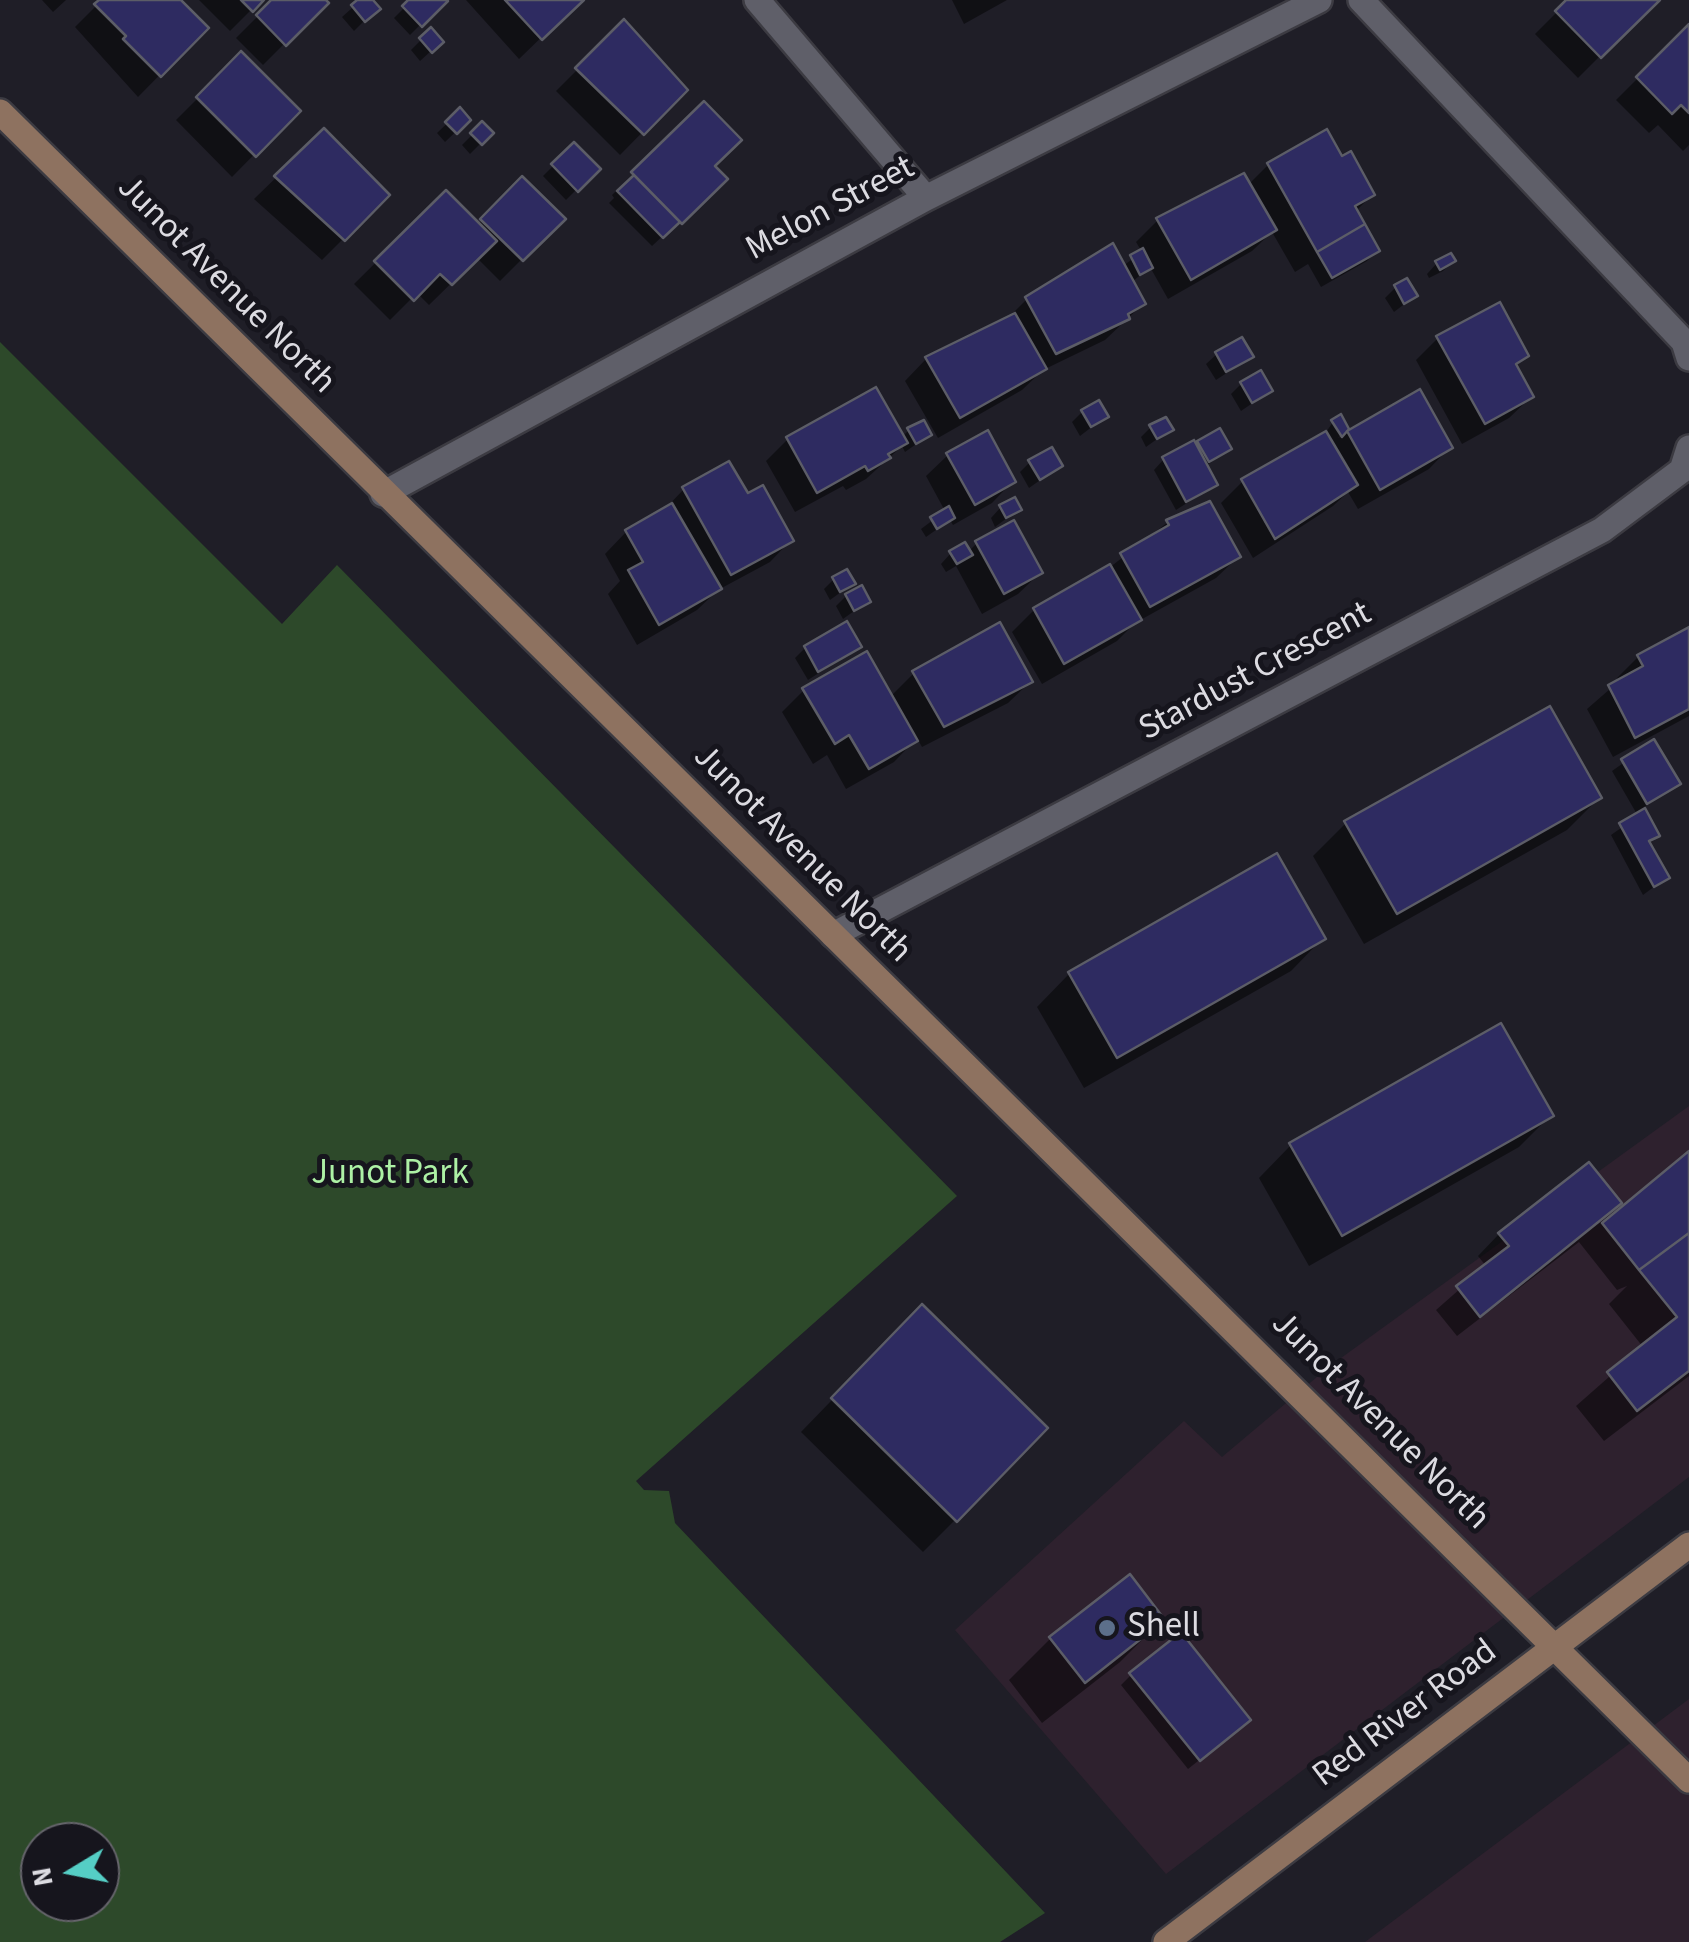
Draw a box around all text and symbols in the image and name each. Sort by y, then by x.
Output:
street label: Melon Street [740,148,922,272]
street label: Junot Avenue North [107,168,343,404]
street label: Stardust Crescent [1133,594,1379,752]
street label: Junot Avenue North [683,737,919,973]
park label: Junot Park [311,1154,469,1196]
street label: Junot Avenue North [1261,1304,1497,1540]
place label: Shell [1127,1607,1200,1649]
marker: Shell [1096,1617,1118,1639]
street label: Red River Road [1306,1632,1506,1798]
north arrow [20,1822,120,1922]
text: N [21,1864,64,1890]

